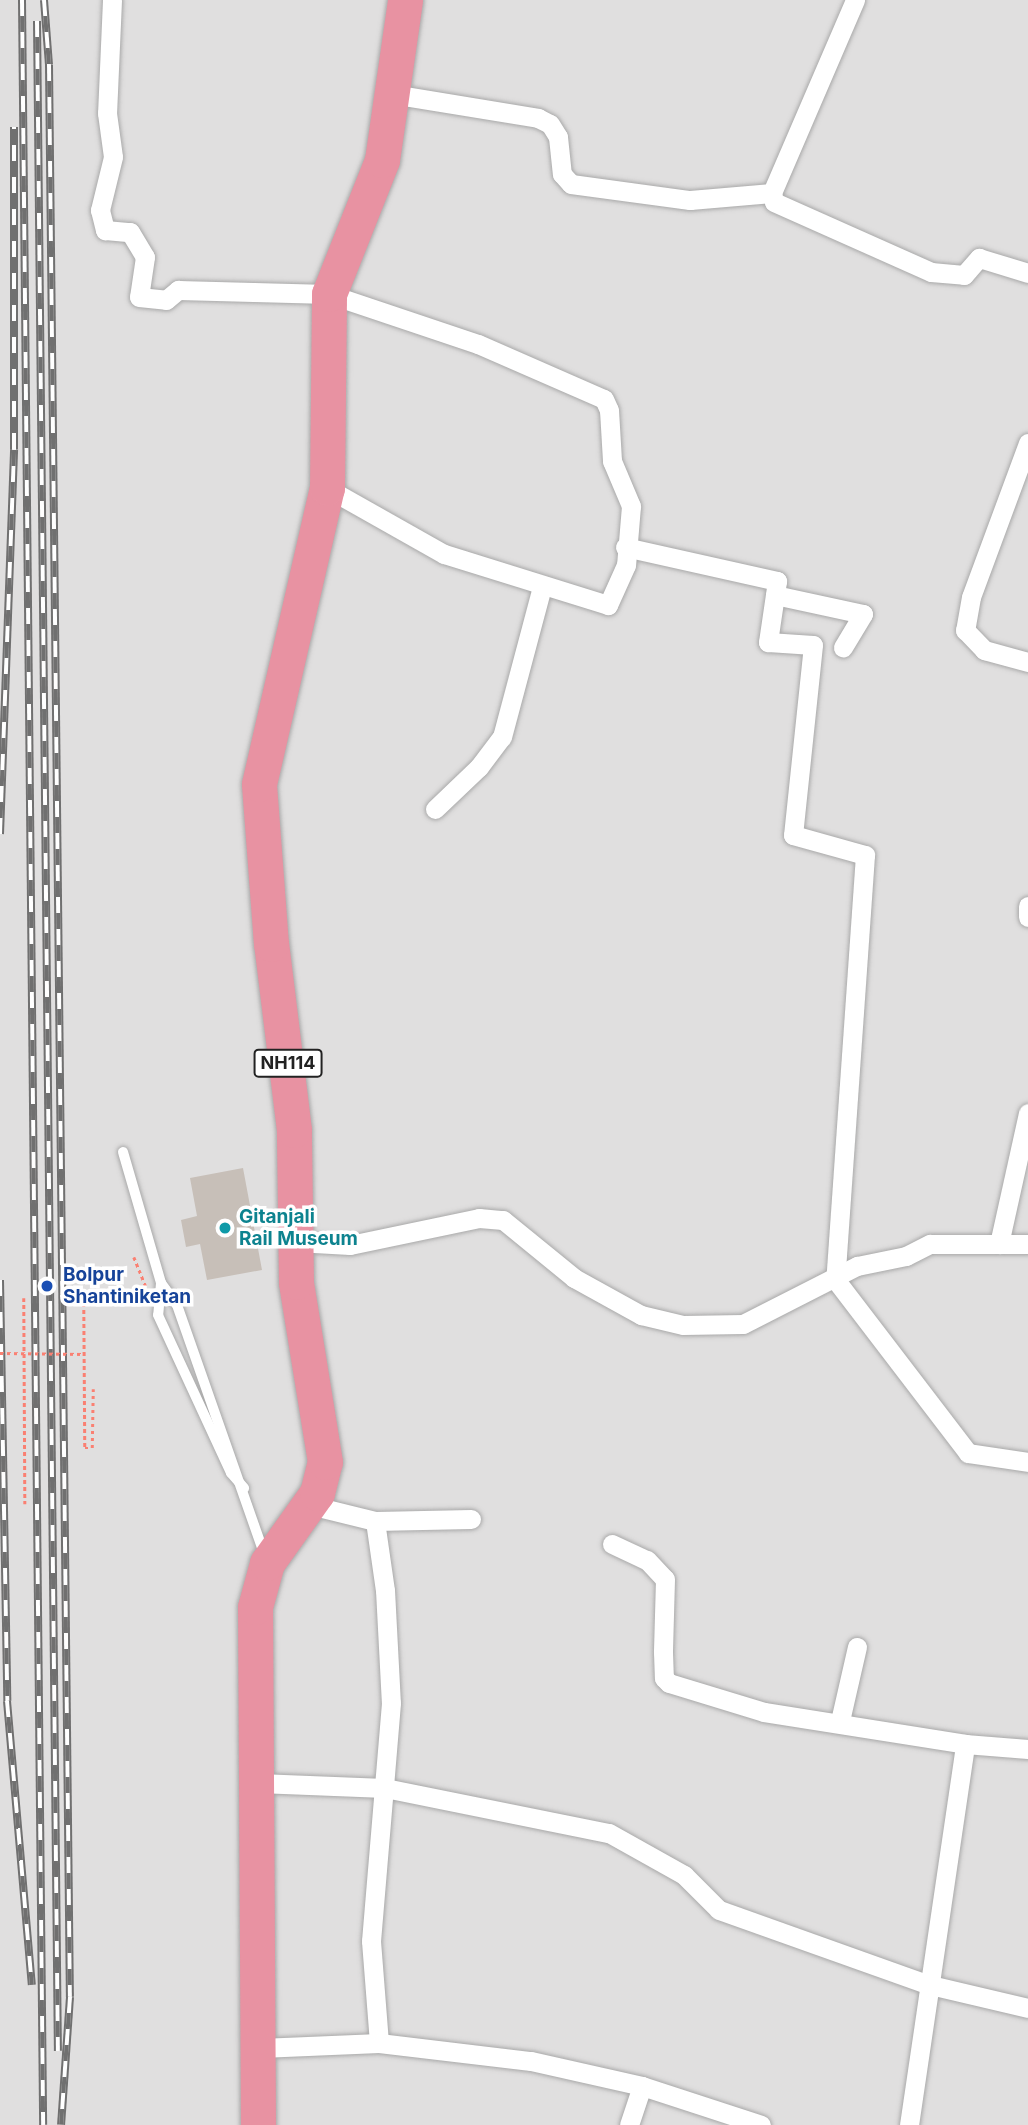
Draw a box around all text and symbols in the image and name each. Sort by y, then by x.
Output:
road number: NH114 [253,1048,323,1078]
place label: Gitanjali Rail Museum [239,1206,358,1250]
marker: Gitanjali Rail Museum [217,1220,233,1236]
place label: Bolpur Shantiniketan [63,1264,191,1308]
marker: Bolpur Shantiniketan [37,1276,57,1296]

